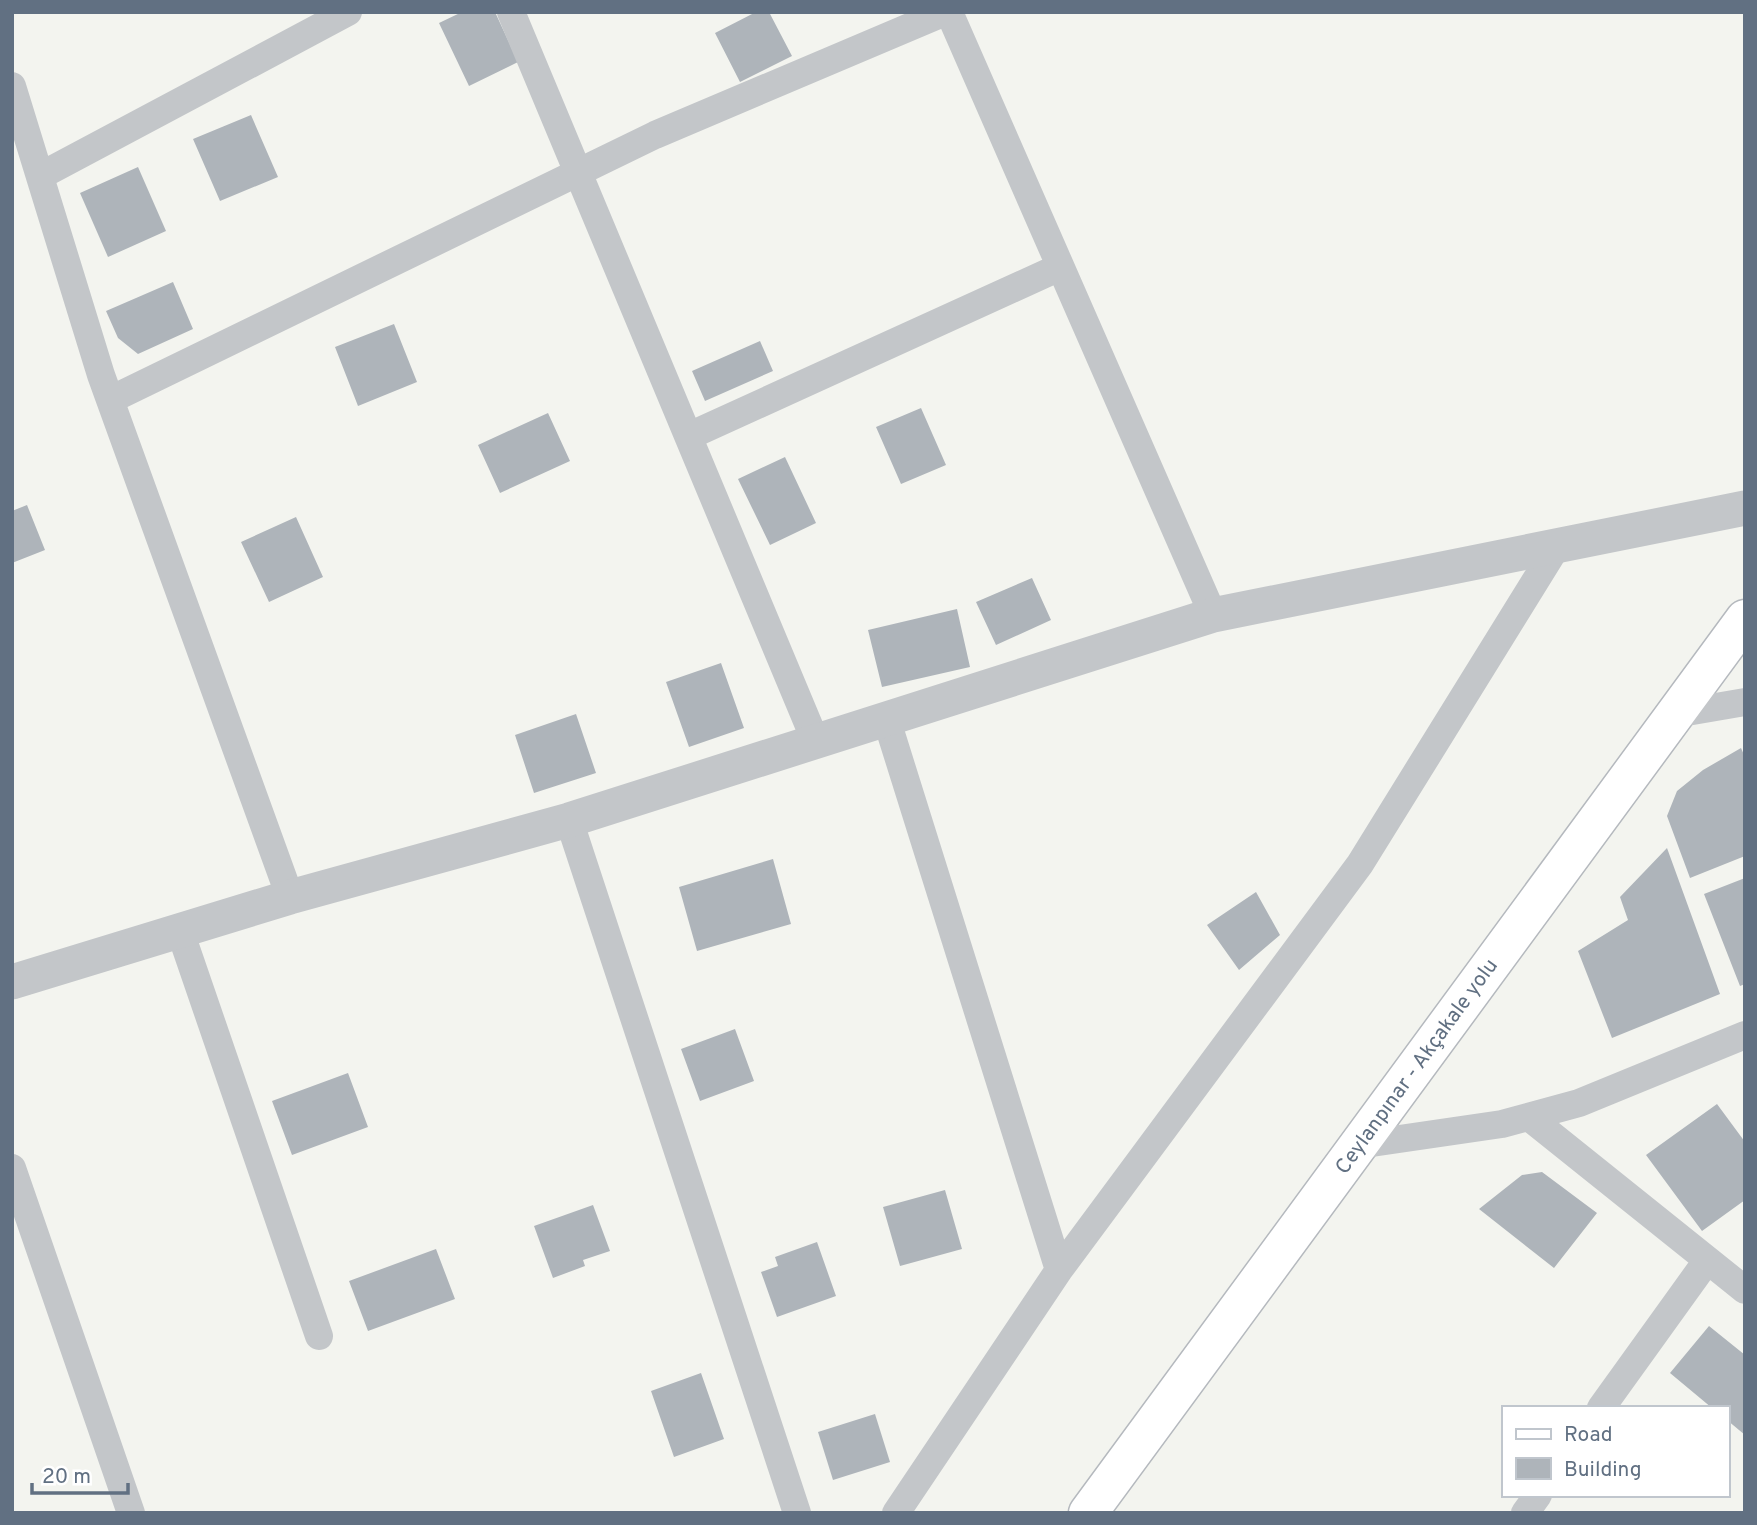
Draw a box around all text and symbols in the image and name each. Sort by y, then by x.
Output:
street label: Ceylanpınar - Akçakale yolu [1330,954,1505,1180]
legend [1502,1406,1729,1497]
text: Road [1564,1422,1613,1449]
scale bar [32,1452,128,1496]
text: Building [1564,1457,1642,1484]
text: 20 m [42,1464,91,1491]

